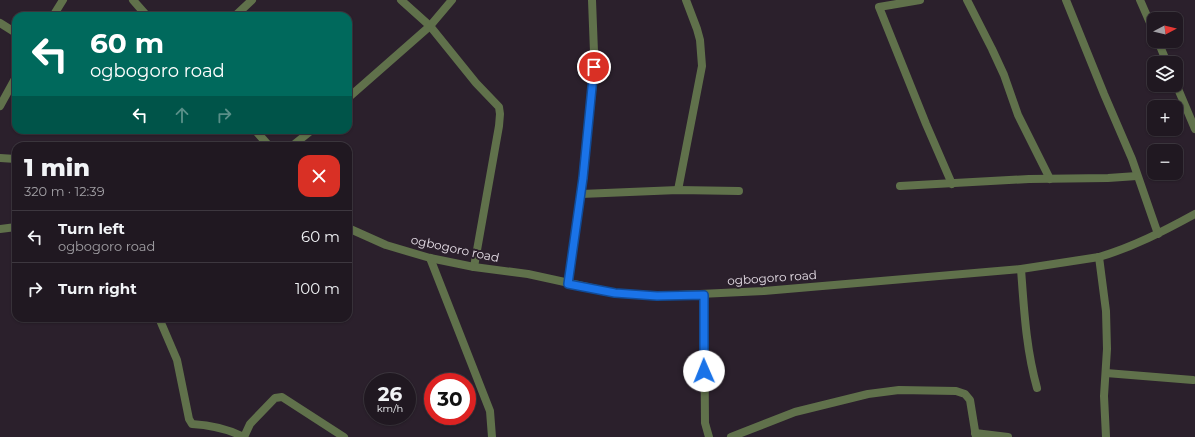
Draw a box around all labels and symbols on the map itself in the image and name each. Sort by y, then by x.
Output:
north arrow [1147,12,1183,48]
pin [577,50,611,84]
street label: ogbogoro road [410,232,501,265]
street label: ogbogoro road [727,267,817,288]
position arrow [683,350,725,392]
speed limit sign: 30 [424,373,476,425]

